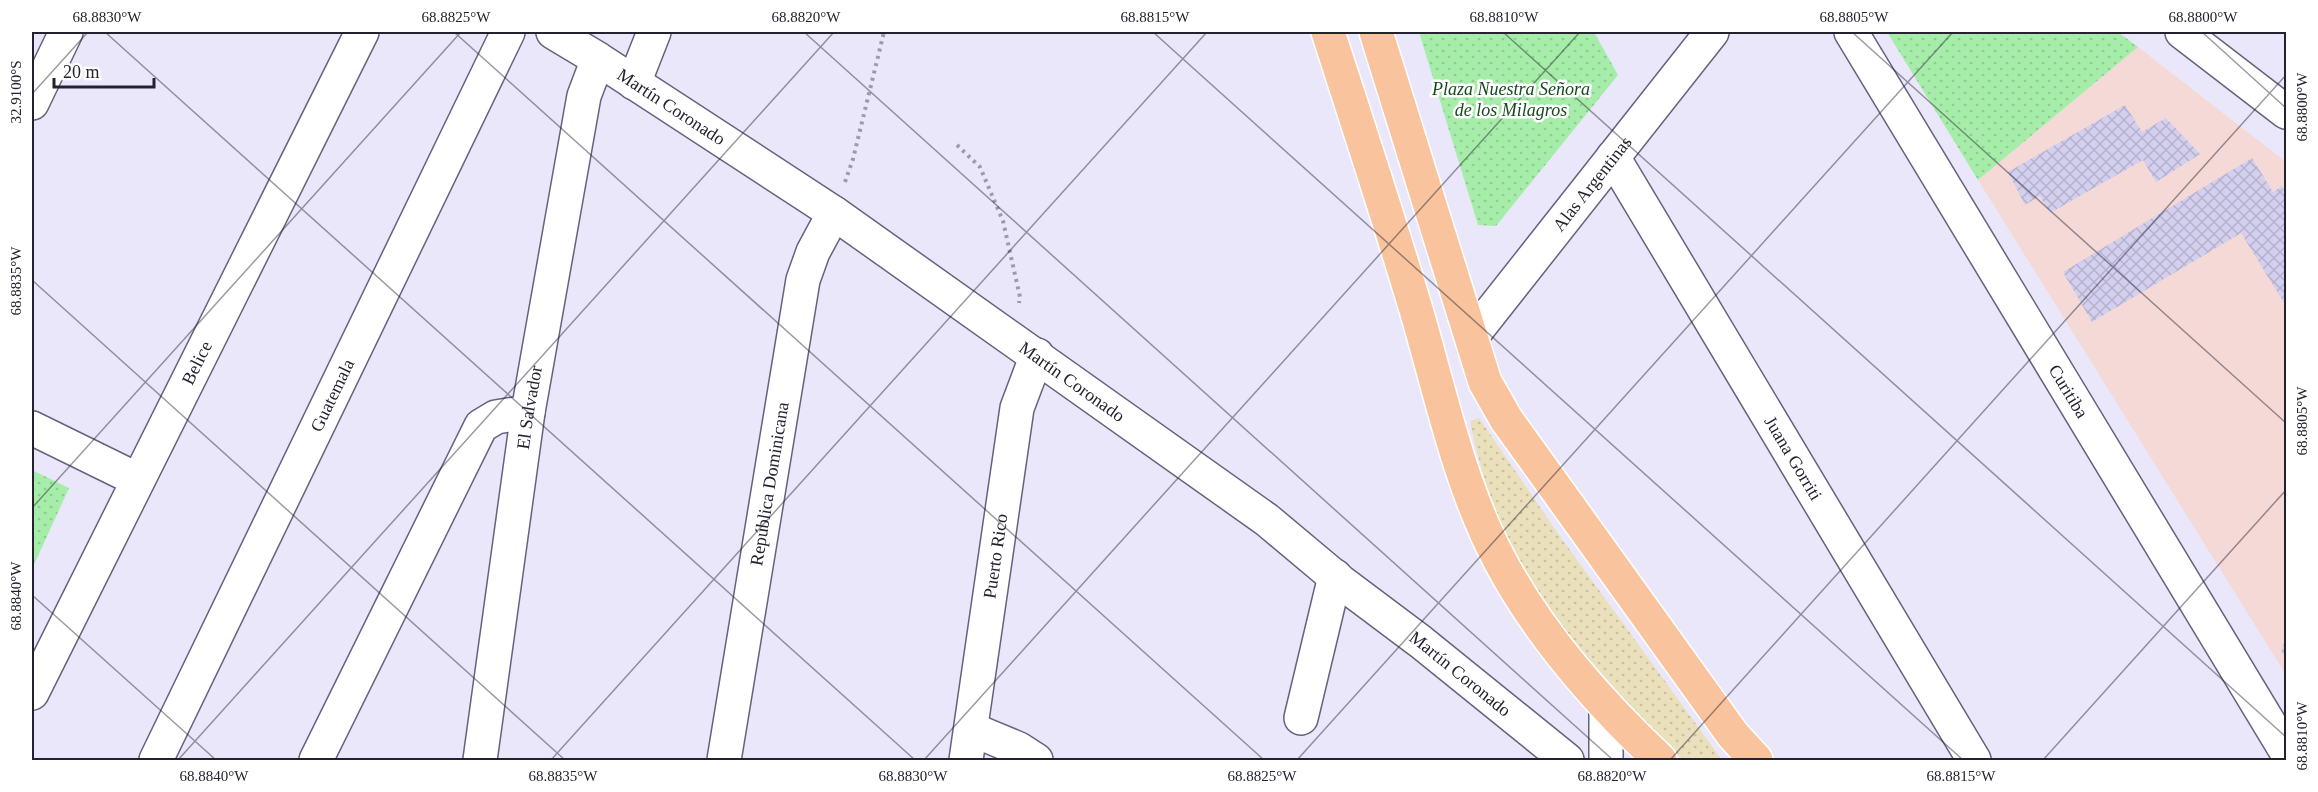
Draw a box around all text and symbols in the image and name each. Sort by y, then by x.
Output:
text: 68.8830°W [73,9,142,25]
text: 68.8825°W [422,9,491,25]
text: 68.8820°W [772,9,841,25]
text: 68.8815°W [1121,9,1190,25]
text: 68.8810°W [1470,9,1539,25]
text: 68.8805°W [1820,9,1889,25]
text: 68.8800°W [2169,9,2238,25]
scale bar [54,51,154,89]
text: 32.9100°S [8,60,24,124]
text: 20 m [63,62,100,82]
street label: Martín Coronado [614,64,729,149]
text: 68.8800°W [2294,72,2310,141]
park label: Plaza Nuestra Señora de los Milagros [1431,79,1590,120]
street label: Alas Argentinas [1549,132,1636,235]
text: 68.8835°W [8,246,24,315]
street label: Belice [178,338,216,388]
street label: Martín Coronado [1015,338,1129,426]
street label: Guatemala [306,356,358,435]
street label: Curitiba [2045,361,2092,422]
street label: El Salvador [513,364,546,451]
text: 68.8805°W [2294,386,2310,455]
street label: República Dominicana [746,400,793,567]
street label: Juana Gorriti [1760,412,1826,504]
street label: Puerto Rico [980,512,1012,600]
text: 68.8840°W [8,561,24,630]
street label: Martín Coronado [1405,627,1515,721]
text: 68.8810°W [2294,701,2310,770]
text: 68.8840°W [180,768,249,784]
text: 68.8835°W [529,768,598,784]
text: 68.8830°W [879,768,948,784]
text: 68.8825°W [1228,768,1297,784]
text: 68.8820°W [1578,768,1647,784]
text: 68.8815°W [1927,768,1996,784]

